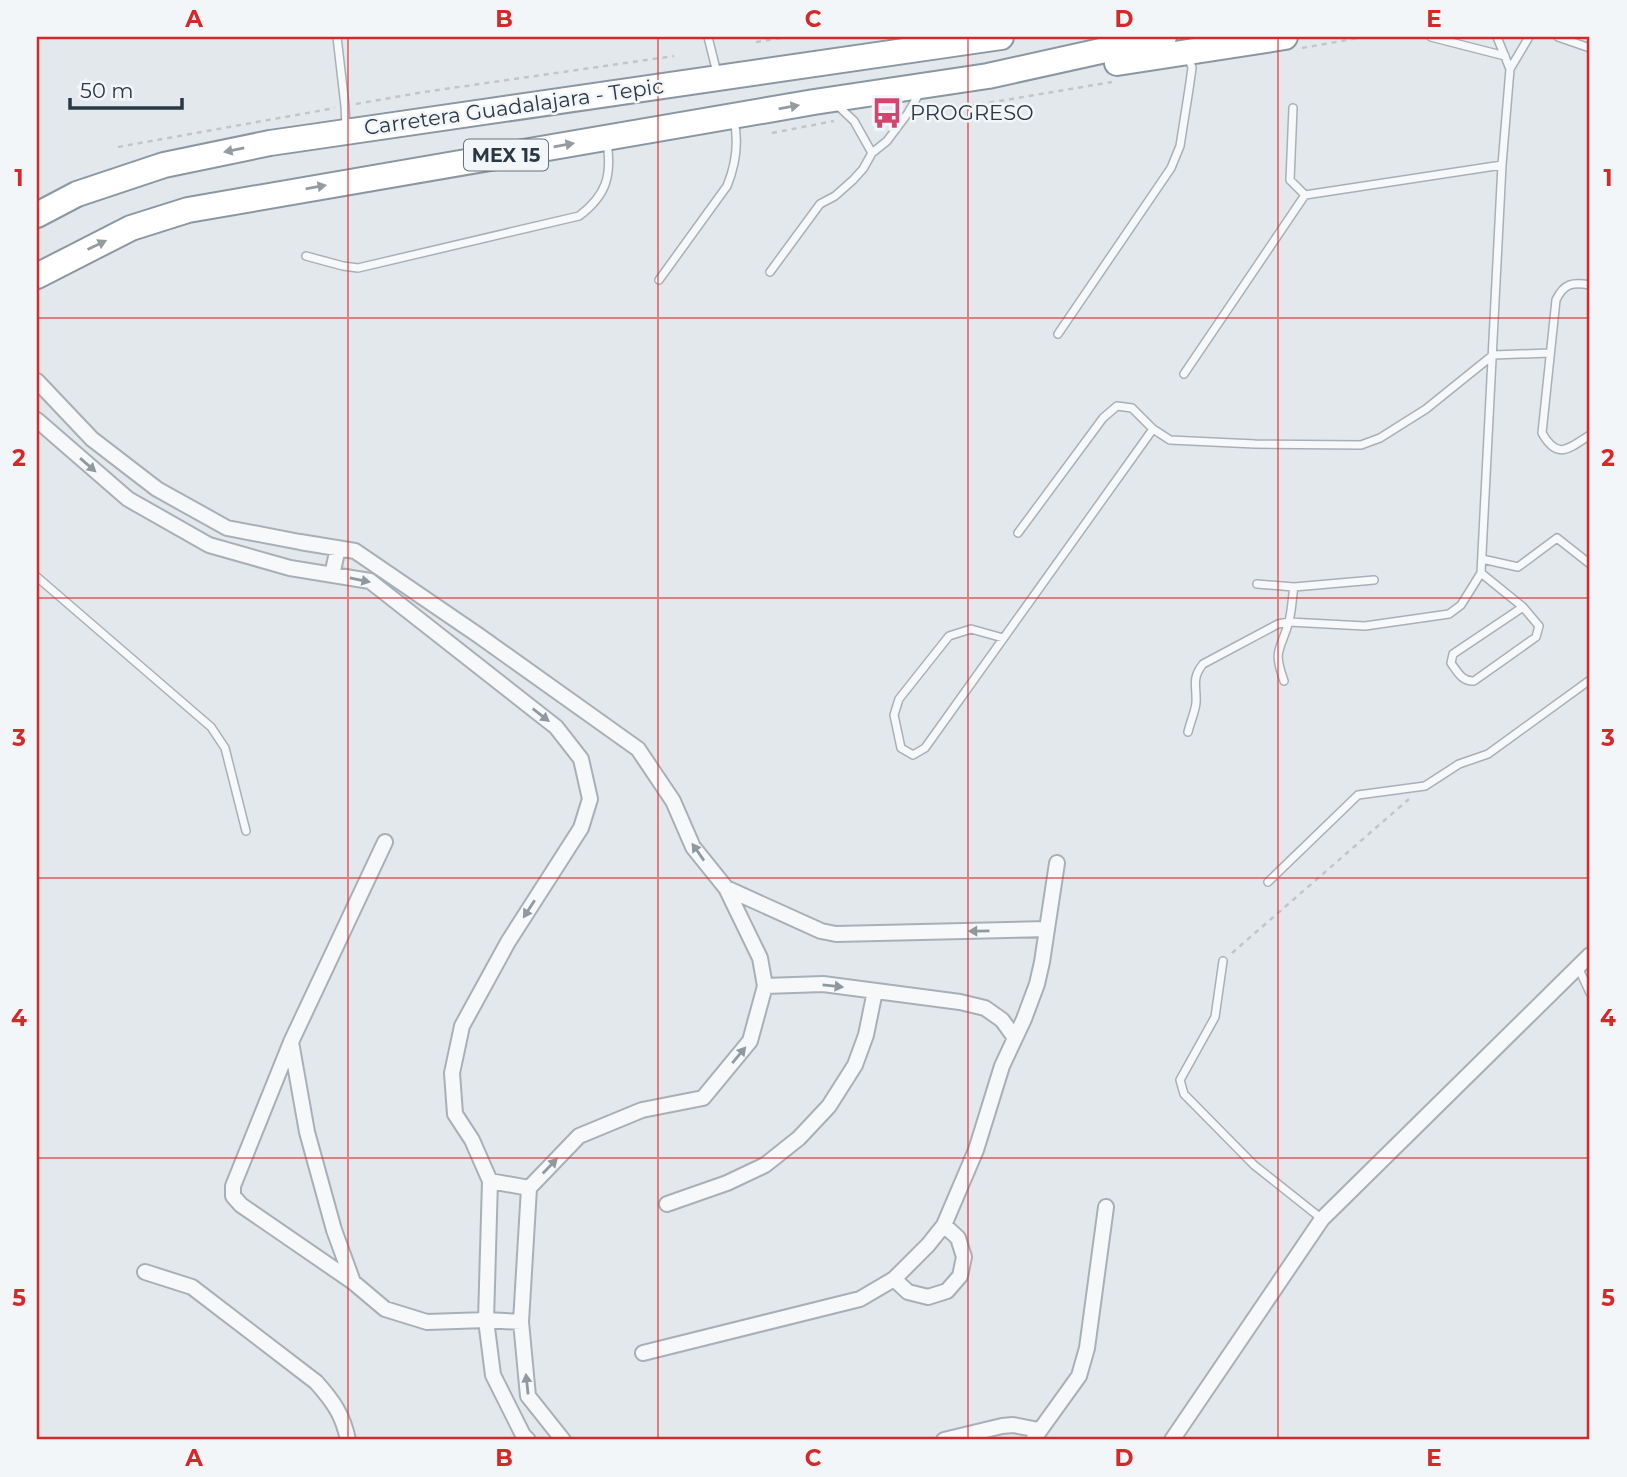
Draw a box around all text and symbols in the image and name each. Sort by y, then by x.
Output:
text: A [184,5,203,33]
text: B [495,5,513,33]
text: C [805,5,822,33]
text: D [1115,5,1134,33]
text: E [1426,5,1442,33]
scale bar [70,66,182,110]
street label: Carretera Guadalajara - Tepic [363,73,665,140]
text: 50 m [80,78,134,103]
bus stop icon: PROGRESO [870,96,904,130]
place label: PROGRESO [910,100,1034,125]
one-way arrow [778,101,800,112]
one-way arrow [553,139,575,150]
road number: MEX 15 [464,140,548,170]
one-way arrow [223,145,245,156]
text: 1 [14,164,24,192]
text: 1 [1603,164,1613,192]
one-way arrow [305,181,327,192]
one-way arrow [87,239,107,250]
text: 2 [12,444,26,472]
text: 2 [1601,444,1615,472]
one-way arrow [80,457,97,472]
one-way arrow [349,575,371,586]
one-way arrow [532,708,550,723]
text: 3 [11,724,26,752]
text: 3 [1600,724,1615,752]
one-way arrow [691,842,705,861]
one-way arrow [522,900,536,918]
one-way arrow [968,925,990,937]
one-way arrow [822,981,844,992]
text: 4 [11,1004,27,1032]
text: 4 [1600,1004,1616,1032]
one-way arrow [731,1046,746,1063]
one-way arrow [542,1158,558,1175]
text: 5 [12,1284,26,1312]
text: 5 [1601,1284,1615,1312]
one-way arrow [521,1373,532,1395]
text: A [184,1444,203,1472]
text: B [495,1444,513,1472]
text: C [805,1444,822,1472]
text: D [1115,1444,1134,1472]
text: E [1426,1444,1442,1472]

